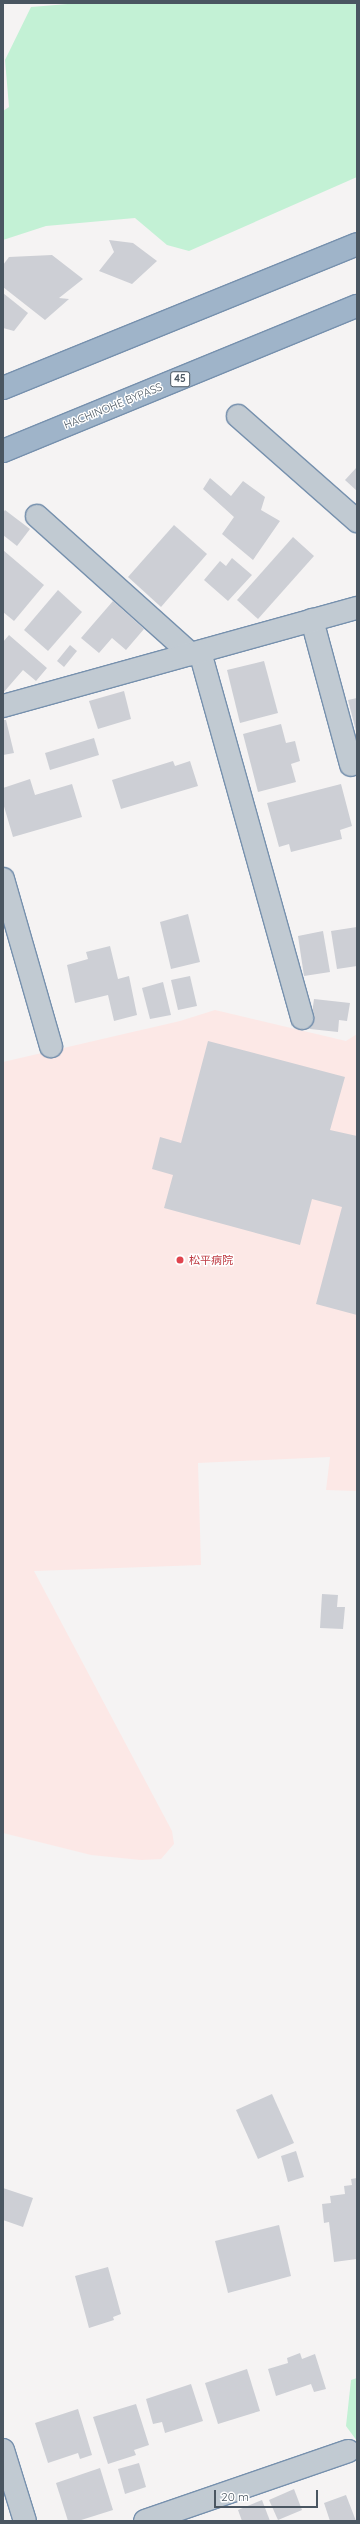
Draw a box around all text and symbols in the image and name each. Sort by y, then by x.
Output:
road number: 45 [170,371,190,387]
street label: HACHINOHE BYPASS [62,380,164,432]
place label: 松平病院 [189,1253,233,1267]
marker: 松平病院 [174,1254,186,1266]
scale bar [216,2482,320,2508]
text: 20 m [221,2489,249,2504]

